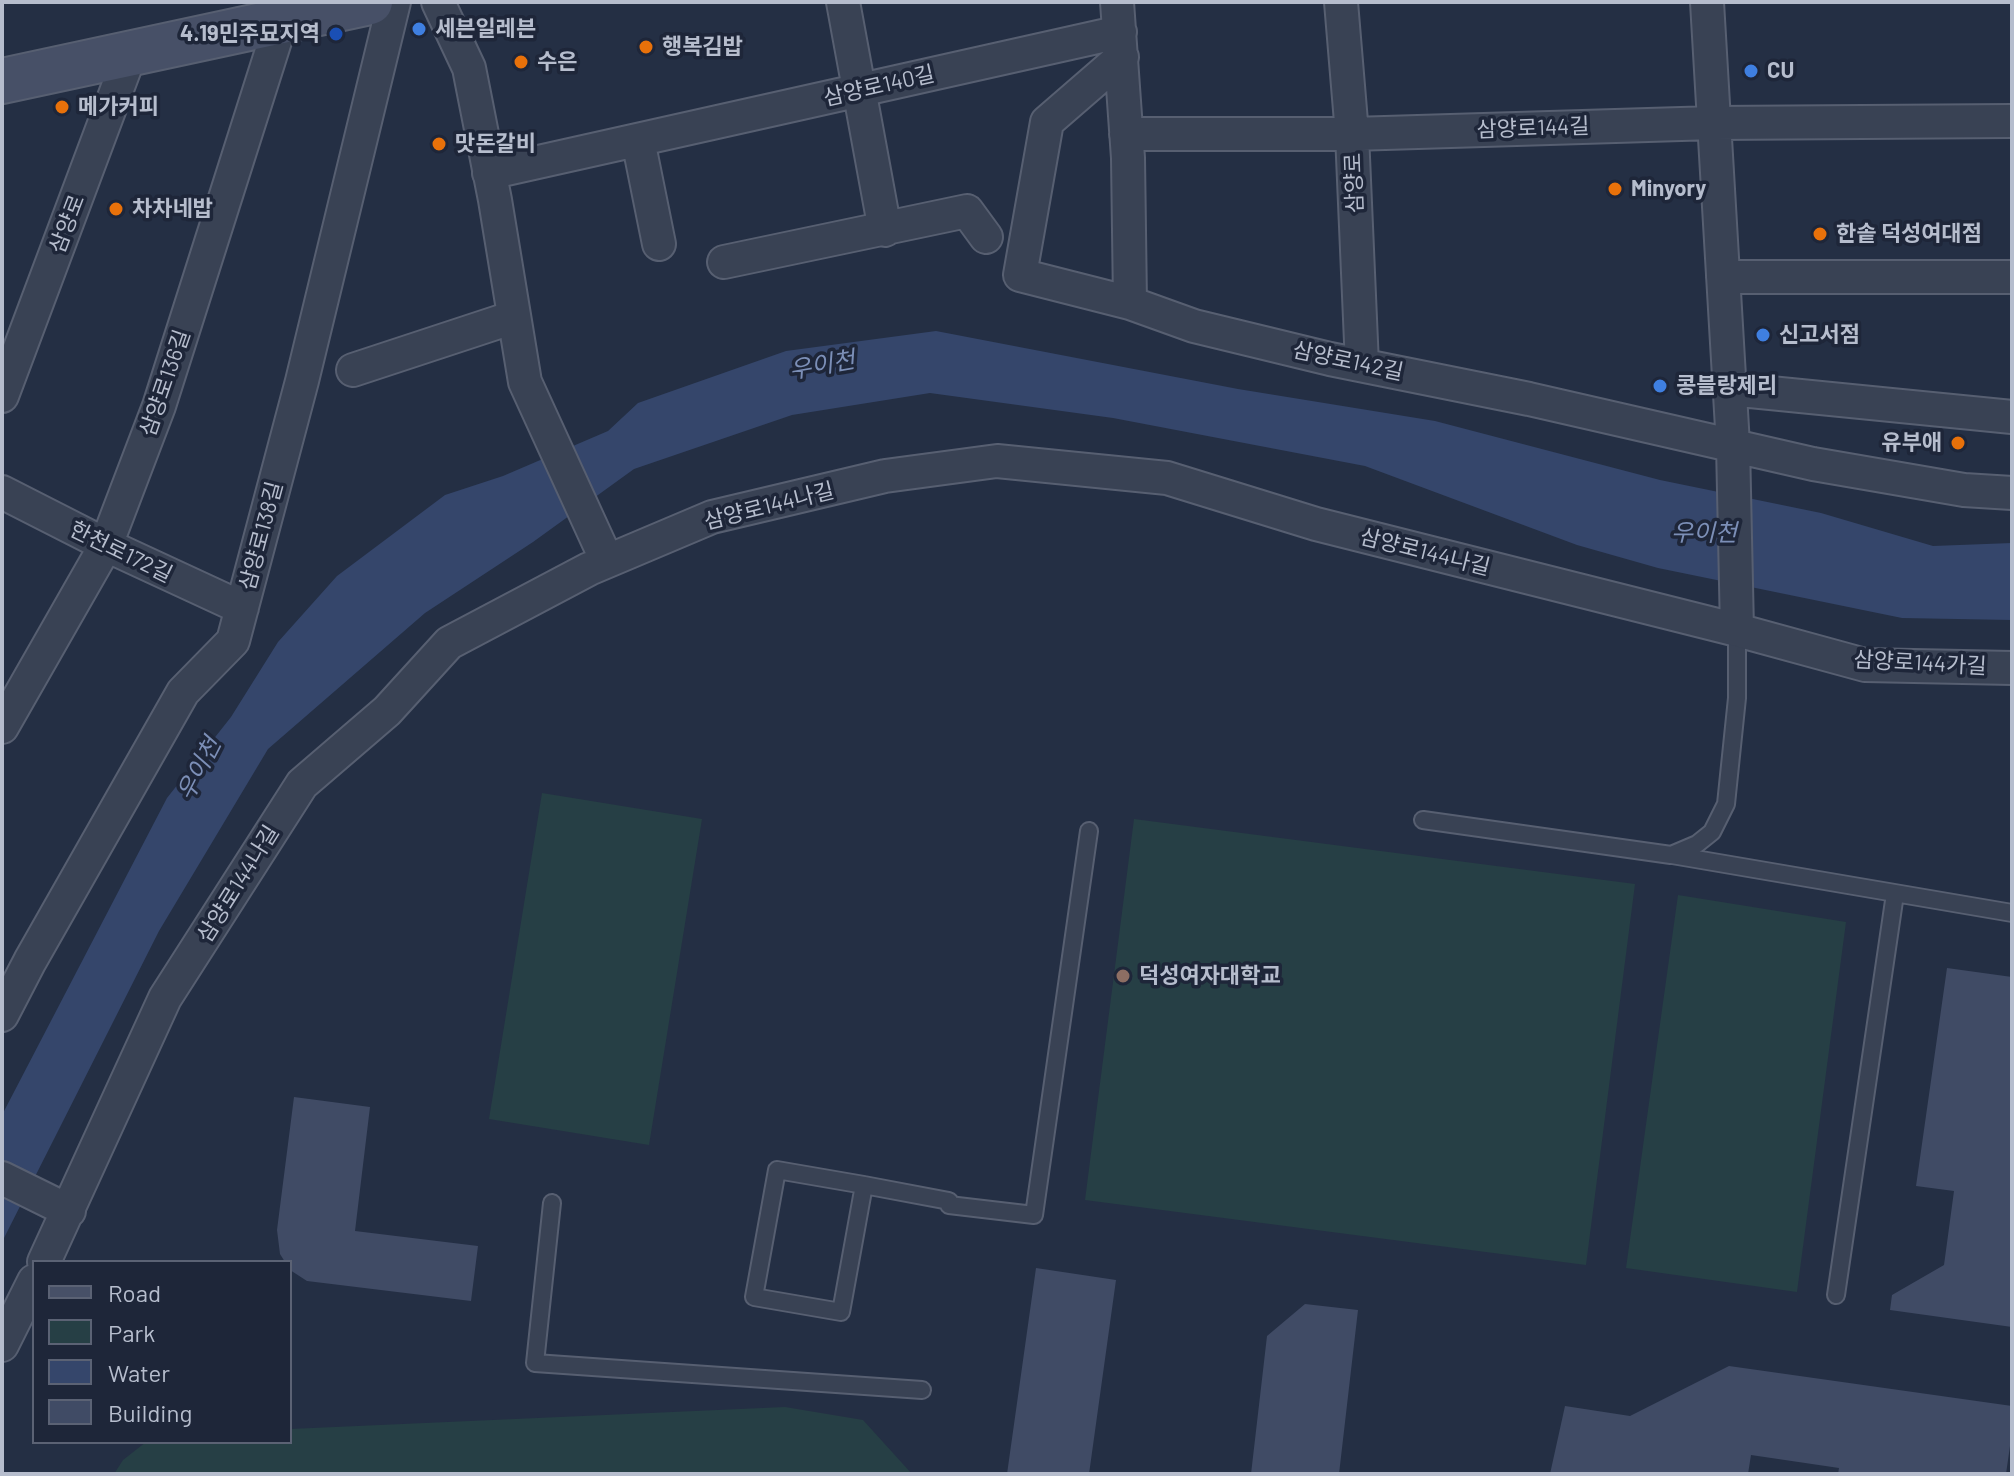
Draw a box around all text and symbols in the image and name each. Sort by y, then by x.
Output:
place label: 세븐일레븐 [435,16,536,42]
marker: 세븐일레븐 [410,20,428,38]
place label: 4.19민주묘지역 [180,21,320,47]
marker: 4.19민주묘지역 [327,25,345,43]
place label: 행복김밥 [662,34,743,60]
marker: 행복김밥 [637,38,655,56]
place label: 수은 [537,49,577,75]
marker: 수은 [512,53,530,71]
place label: CU [1767,58,1794,84]
street label: 삼양로140길 [821,60,937,112]
marker: CU [1742,62,1760,80]
place label: 메가커피 [78,94,159,120]
marker: 메가커피 [53,98,71,116]
street label: 삼양로144길 [1476,113,1590,143]
place label: 맛돈갈비 [455,131,536,157]
marker: 맛돈갈비 [430,135,448,153]
street label: 삼양로 [1340,152,1368,214]
place label: Minyory [1631,176,1706,202]
marker: Minyory [1606,180,1624,198]
street label: 삼양로 [44,191,90,257]
place label: 차차네밥 [132,196,213,222]
marker: 차차네밥 [107,200,125,218]
place label: 한솥 덕성여대점 [1836,221,1982,247]
marker: 한솥 덕성여대점 [1811,225,1829,243]
place label: 신고서점 [1779,322,1860,348]
street label: 삼양로136길 [134,326,196,440]
marker: 신고서점 [1754,326,1772,344]
street label: 삼양로142길 [1290,336,1406,386]
water label: 우이천 [787,345,857,385]
place label: 콩블랑제리 [1676,373,1777,399]
marker: 콩블랑제리 [1651,377,1669,395]
place label: 유부애 [1881,430,1942,456]
marker: 유부애 [1949,434,1967,452]
street label: 삼양로144나길 [701,477,837,535]
street label: 삼양로138길 [234,479,288,593]
street label: 한천로172길 [65,516,177,588]
water label: 우이천 [1671,519,1737,547]
street label: 삼양로144나길 [1357,523,1493,581]
street label: 삼양로144가길 [1853,646,1987,680]
water label: 우이천 [171,733,227,805]
street label: 삼양로144나길 [192,821,284,947]
place label: 덕성여자대학교 [1139,963,1281,989]
marker: 덕성여자대학교 [1114,967,1132,985]
legend [32,1260,292,1444]
text: Road [108,1278,161,1307]
text: Park [108,1318,155,1347]
text: Water [108,1358,170,1387]
text: Building [108,1398,192,1427]

